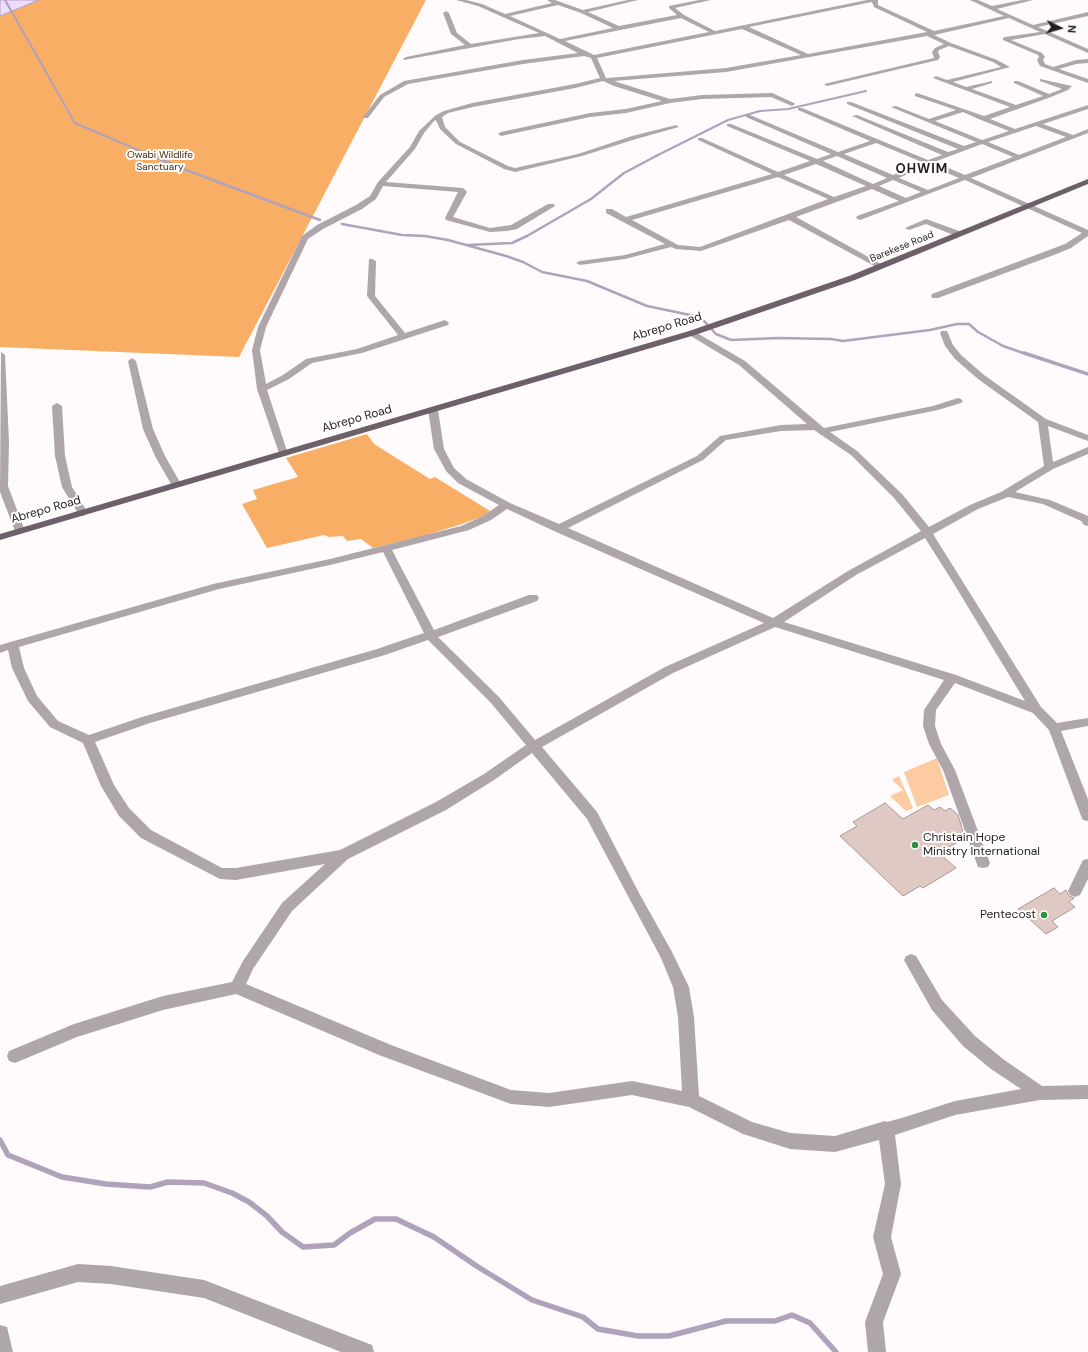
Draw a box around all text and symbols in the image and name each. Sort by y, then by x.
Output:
north arrow [1040,8,1080,48]
text: N [1065,24,1079,34]
park label: Owabi Wildlife Sanctuary [127,149,193,172]
district label: OHWIM [896,162,948,178]
street label: Barekese Road [868,229,936,265]
street label: Abrepo Road [630,310,704,344]
street label: Abrepo Road [320,402,394,436]
street label: Abrepo Road [9,493,83,527]
place label: Christain Hope Ministry International [923,831,1040,859]
marker: Christain Hope Ministry International [910,840,920,850]
place label: Pentecost [980,908,1036,922]
marker: Pentecost [1039,910,1049,920]

